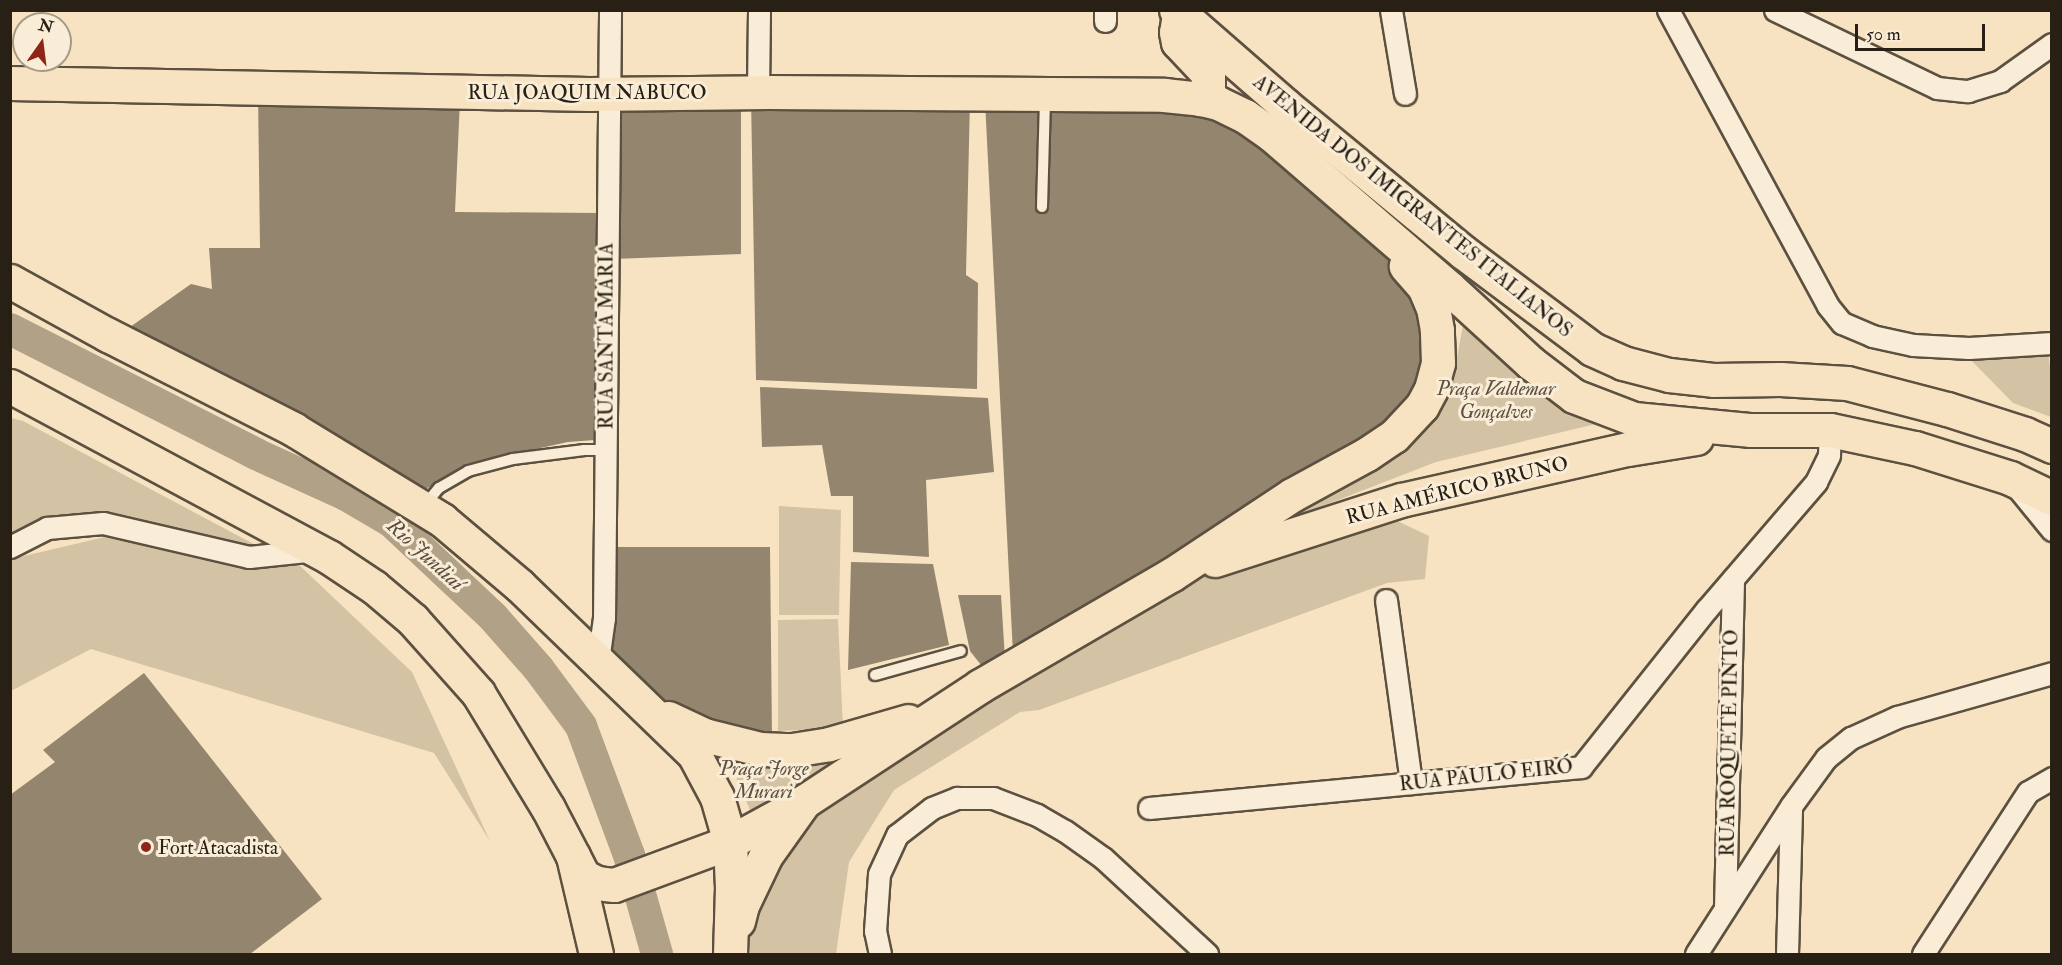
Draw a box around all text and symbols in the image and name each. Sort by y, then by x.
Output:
north arrow [12,12,72,72]
scale bar [1858,12,1988,50]
text: N [36,15,55,38]
text: 50 m [1866,23,1901,46]
street label: AVENIDA DOS IMIGRANTES ITALIANOS [1248,70,1578,342]
street label: RUA JOAQUIM NABUCO [467,80,707,104]
street label: RUA SANTA MARIA [594,242,618,430]
park label: Praça Valdemar Gonçalves [1437,377,1555,424]
street label: RUA AMÉRICO BRUNO [1343,451,1571,529]
water label: Rio Jundiaí [381,514,469,596]
street label: RUA ROQUETE PINTO [1715,629,1743,857]
street label: RUA PAULO EIRÓ [1398,754,1574,796]
park label: Praça Jorge Murari [719,756,809,803]
place label: Fort Atacadista [158,835,278,859]
marker: Fort Atacadista [139,840,153,854]

